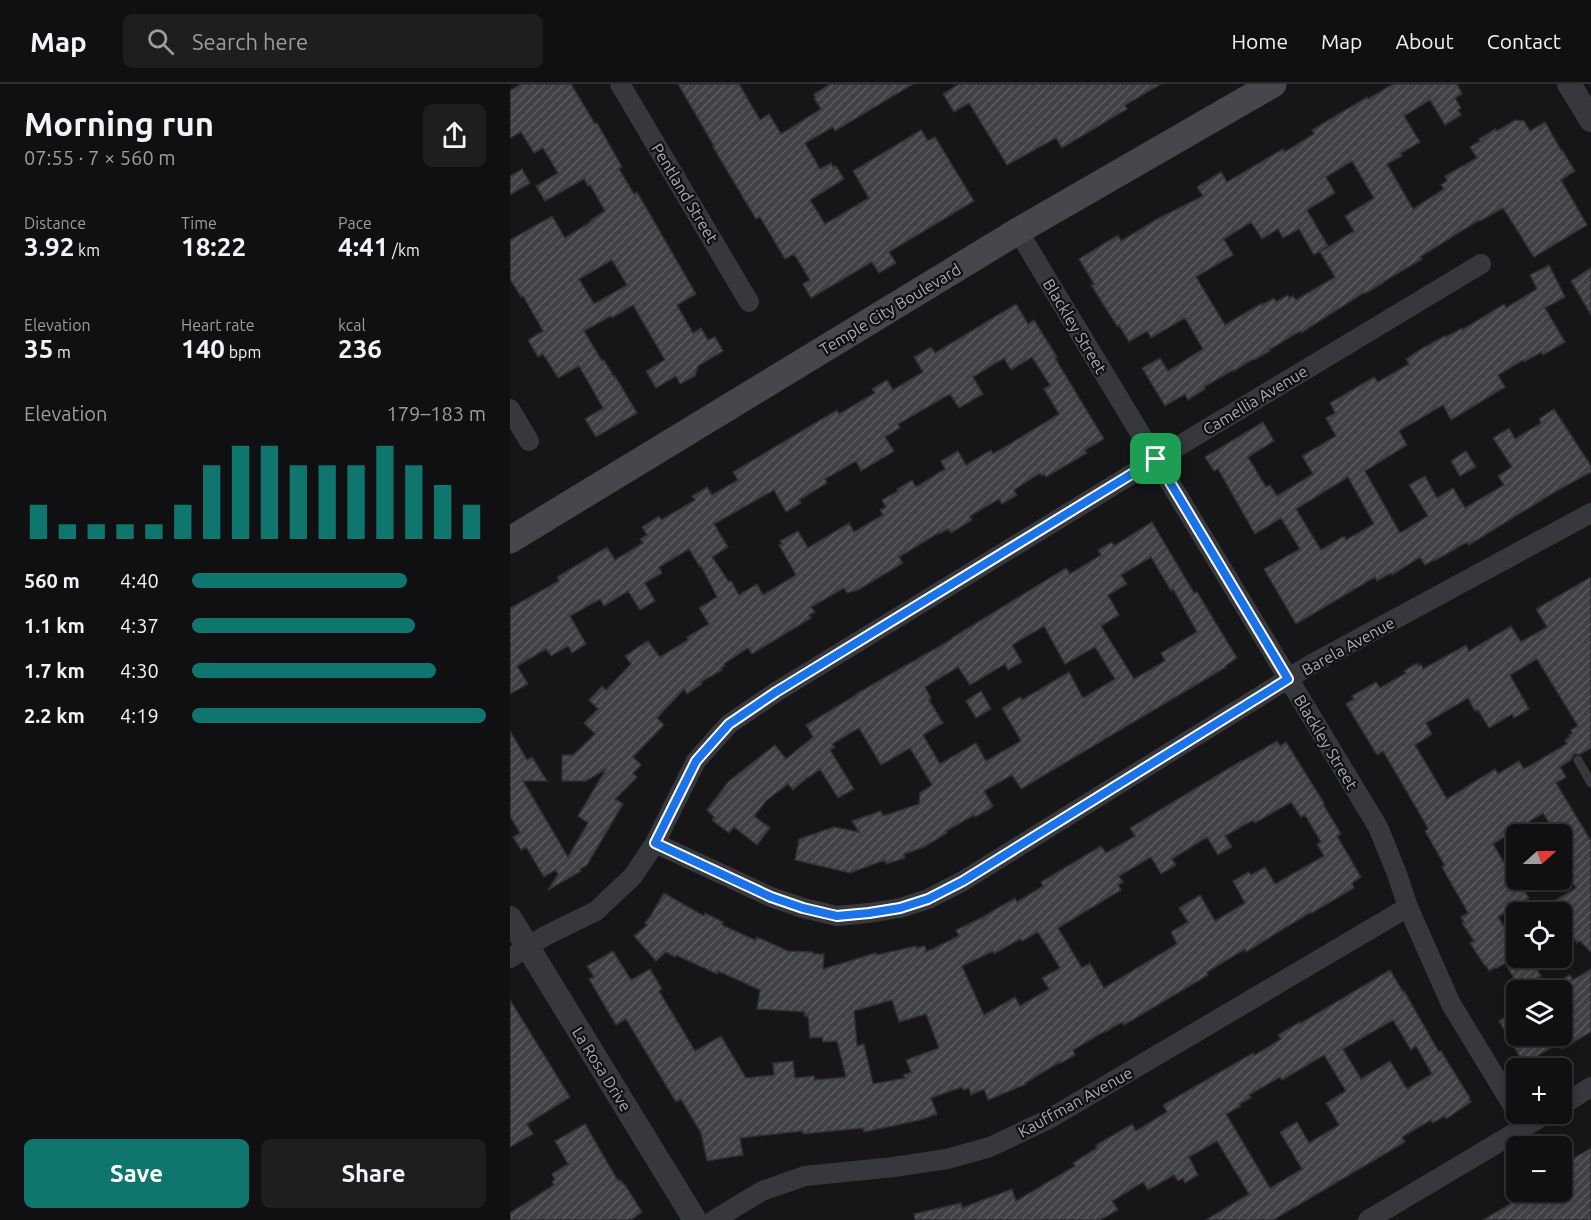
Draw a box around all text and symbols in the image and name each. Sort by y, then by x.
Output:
search box [123,14,543,68]
icon: search [144,25,177,58]
text: Map [30,26,87,57]
text: Search here [192,29,308,54]
text: Home [1231,29,1288,53]
text: Map [1321,29,1362,53]
text: About [1395,29,1454,53]
text: Contact [1487,29,1561,53]
button: share [423,104,486,167]
text: Morning run [24,105,214,142]
street label: Pentland Street [648,140,722,247]
text: 07:55 · 7 × 560 m [24,146,176,169]
text: Distance [24,214,86,232]
text: Time [181,214,217,232]
text: Pace [338,214,372,232]
text: 3.92 [24,232,74,261]
text: 18:22 [181,232,246,261]
text: 4:41 [338,232,388,261]
text: km [74,241,100,259]
text: /km [388,241,420,259]
street label: Temple City Boulevard [816,260,964,358]
street label: Blackley Street [1040,275,1111,377]
text: Elevation [24,316,91,334]
text: Heart rate [181,316,255,334]
text: kcal [338,316,366,334]
text: 35 [24,334,53,363]
text: 140 [181,334,225,363]
text: 236 [338,334,382,363]
text: m [53,343,71,361]
text: bpm [225,343,261,361]
street label: Camellia Avenue [1199,362,1311,438]
text: Elevation [24,402,107,425]
text: 179–183 m [387,402,486,425]
pin [1130,433,1181,484]
icon: arrive [1139,442,1172,475]
text: 560 m [24,569,80,592]
text: 4:40 [120,569,159,592]
street label: Barela Avenue [1298,613,1398,679]
text: 1.1 km [24,614,85,637]
text: 4:37 [120,614,159,637]
text: 1.7 km [24,659,85,682]
text: 4:30 [120,659,159,682]
street label: Blackley Street [1291,691,1362,793]
text: 2.2 km [24,704,85,727]
text: 4:19 [120,704,159,727]
north arrow [1506,824,1572,890]
map controls [1506,824,1572,1202]
button: locate [1506,902,1572,968]
button: layers [1506,980,1572,1046]
street label: La Rosa Drive [569,1024,635,1114]
button: + [1506,1058,1572,1124]
street label: Kauffman Avenue [1015,1063,1135,1141]
button: − [1506,1136,1572,1202]
button: Save [24,1139,249,1208]
button: Share [261,1139,486,1208]

